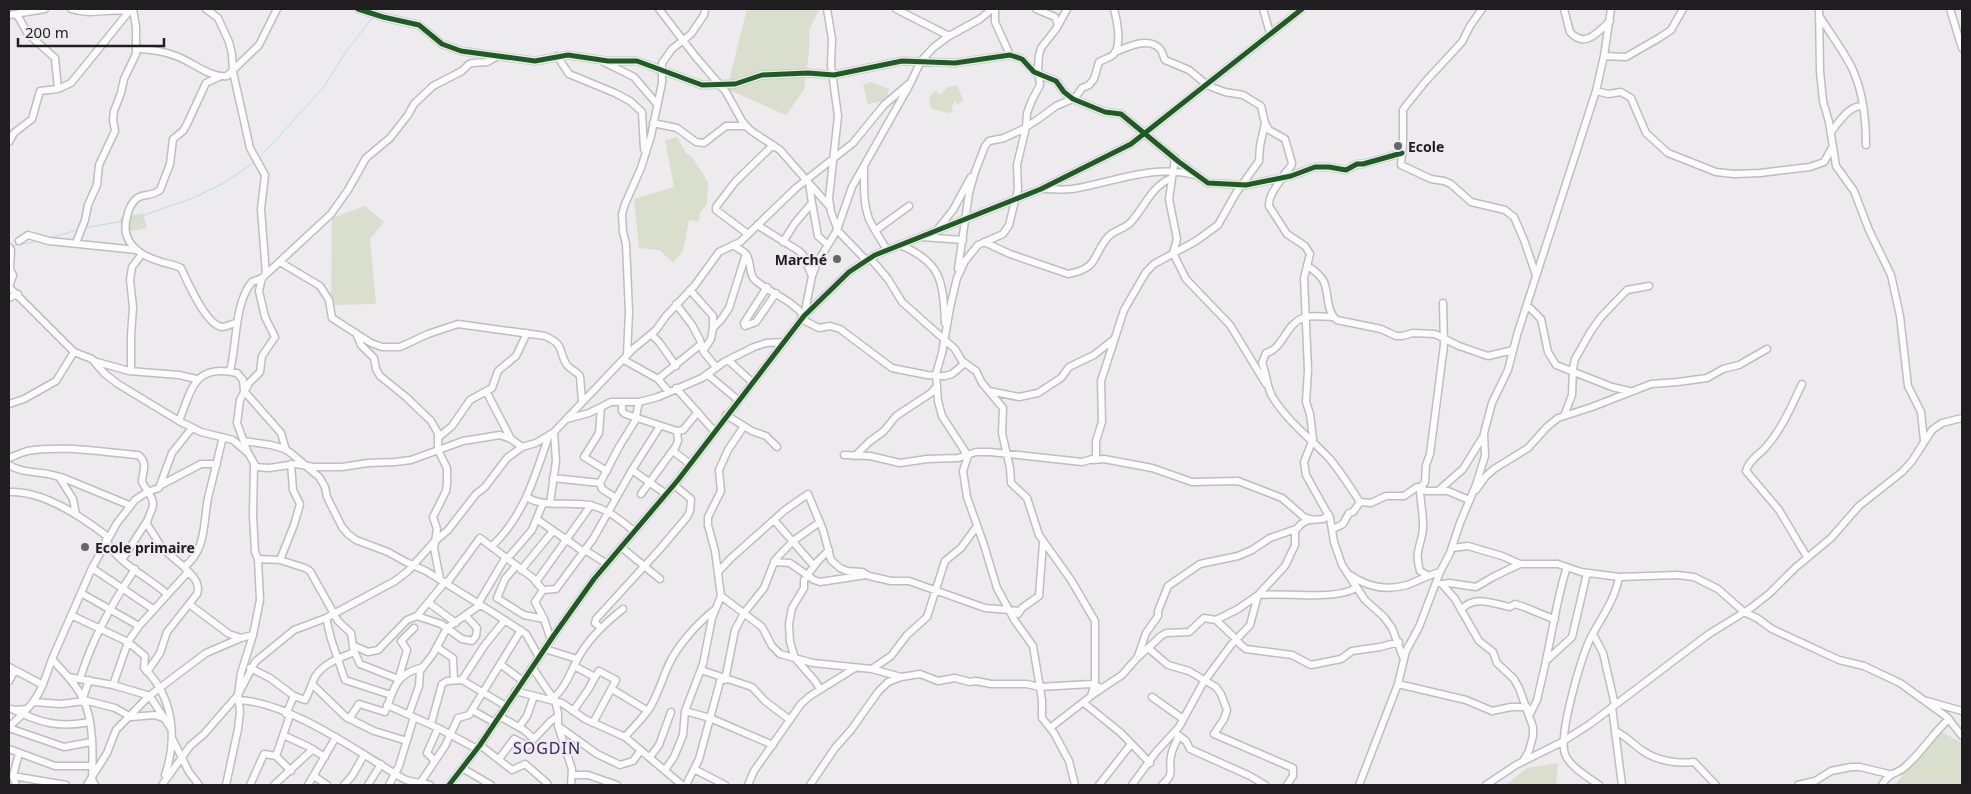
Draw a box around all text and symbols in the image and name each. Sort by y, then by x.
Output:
scale bar [18,15,164,47]
text: 200 m [25,22,69,42]
place label: Ecole [1408,137,1444,156]
marker: Ecole [1392,140,1404,152]
place label: Marché [775,250,827,269]
marker: Marché [831,253,843,265]
place label: Ecole primaire [95,538,195,557]
marker: Ecole primaire [79,541,91,553]
district label: SOGDIN [513,737,581,759]

